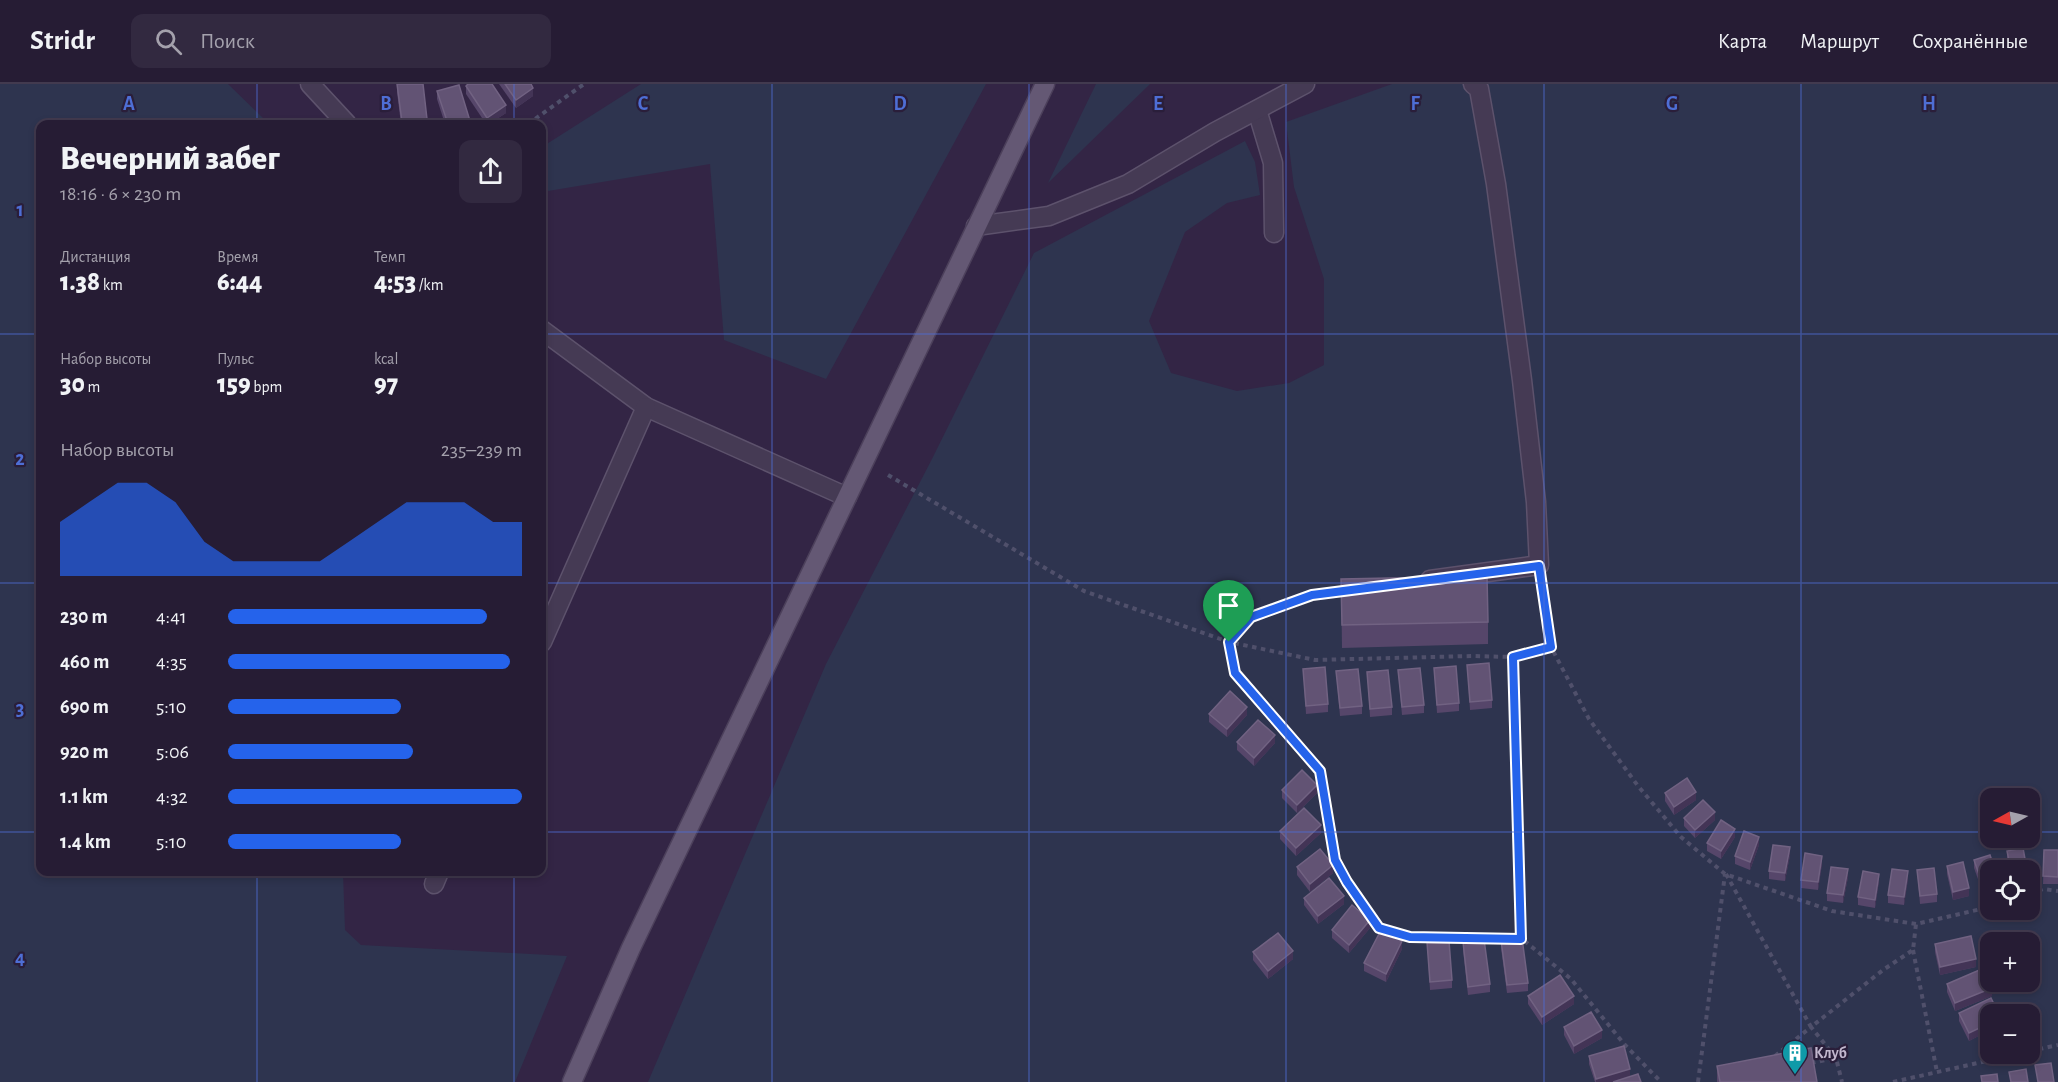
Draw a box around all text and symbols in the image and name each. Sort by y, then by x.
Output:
search box [131,14,551,68]
icon: search [152,25,185,58]
text: Stridr [30,27,95,55]
text: Поиск [200,30,255,52]
text: Карта [1718,31,1767,52]
text: Маршрут [1800,31,1879,52]
text: Сохранённые [1912,31,2028,52]
text: A [123,94,135,114]
text: B [380,94,392,114]
text: C [638,94,649,114]
text: D [893,94,907,114]
text: E [1153,94,1163,114]
text: F [1410,94,1420,114]
text: G [1666,94,1678,114]
text: H [1922,94,1936,114]
button: share [459,140,522,203]
text: Вечерний забег [60,143,280,176]
text: 18:16 · 6 × 230 m [60,184,181,204]
text: 1 [16,200,24,220]
text: Дистанция [60,249,131,265]
text: Время [217,249,259,265]
text: Темп [374,249,406,265]
text: 1.38 [60,269,100,295]
text: 6:44 [217,269,262,295]
text: 4:53 [374,269,416,295]
text: km [100,277,123,293]
text: /km [416,277,443,293]
text: Набор высоты [60,351,151,367]
text: Пульс [217,351,254,367]
text: kcal [374,351,398,367]
text: 30 [60,371,85,397]
text: 159 [217,371,251,397]
text: 97 [374,371,398,397]
text: m [85,379,100,395]
text: bpm [251,379,282,395]
text: Набор высоты [60,440,174,460]
text: 235–239 m [441,440,522,460]
text: 2 [15,449,25,469]
pin [1203,580,1254,642]
icon: arrive [1212,589,1245,622]
text: 230 m [60,607,108,627]
text: 4:41 [156,607,187,627]
text: 460 m [60,652,109,672]
text: 4:35 [156,652,187,672]
text: 690 m [60,697,109,717]
text: 5:10 [156,697,186,717]
text: 3 [16,699,24,719]
text: 920 m [60,742,109,762]
text: 5:06 [156,742,189,762]
text: 1.1 km [60,787,108,807]
text: 4:32 [156,787,188,807]
north arrow [1980,788,2040,848]
map controls [1980,788,2040,1064]
text: 1.4 km [60,832,111,852]
text: 5:10 [156,832,186,852]
button: locate [1980,860,2040,920]
button: + [1980,932,2040,992]
text: 4 [15,948,25,968]
button: − [1980,1004,2040,1064]
building icon: Клуб [1780,1038,1810,1076]
place label: Клуб [1814,1045,1847,1062]

